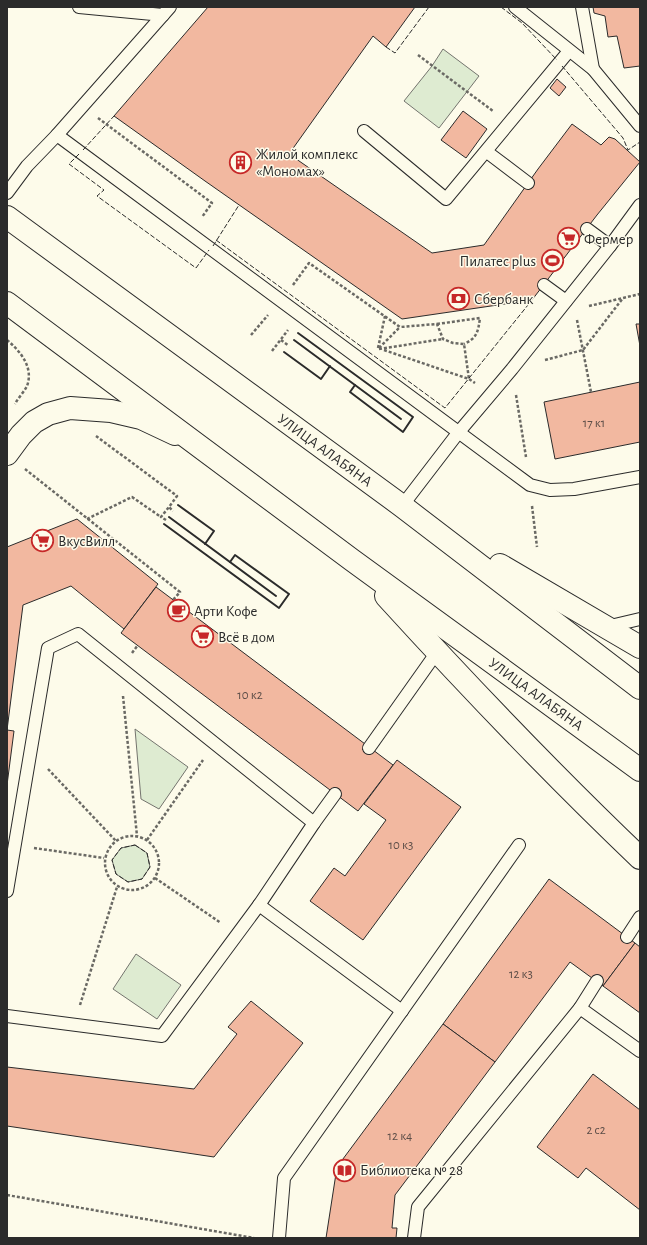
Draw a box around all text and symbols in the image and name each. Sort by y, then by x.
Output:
place label: Жилой комплекс «Мономах» [256,147,358,179]
building icon: Жилой комплекс «Мономах» [228,150,254,176]
supermarket icon: Фермер [555,226,581,252]
place label: Фермер [584,232,634,247]
sports icon: Пилатес plus [539,248,565,274]
place label: Пилатес plus [459,254,536,269]
bank icon: Сбербанк [445,286,471,312]
place label: Сбербанк [474,292,534,307]
street label: УЛИЦА АЛАБЯНА [275,411,375,490]
house number: 17 к1 [583,417,605,430]
supermarket icon: ВкусВилл [29,528,55,554]
place label: ВкусВилл [58,534,115,549]
cafe icon: Арти Кофе [165,598,191,624]
place label: Арти Кофе [194,604,258,619]
supermarket icon: Всё в дом [190,624,216,650]
place label: Всё в дом [218,630,275,645]
street label: УЛИЦА АЛАБЯНА [486,655,586,734]
house number: 10 к2 [237,689,263,702]
house number: 10 к3 [389,839,413,852]
house number: 12 к3 [509,968,533,981]
house number: 2 с2 [586,1124,606,1137]
house number: 12 к4 [388,1130,412,1143]
library icon: Библиотека № 28 [332,1157,358,1183]
place label: Библиотека № 28 [360,1163,463,1178]

